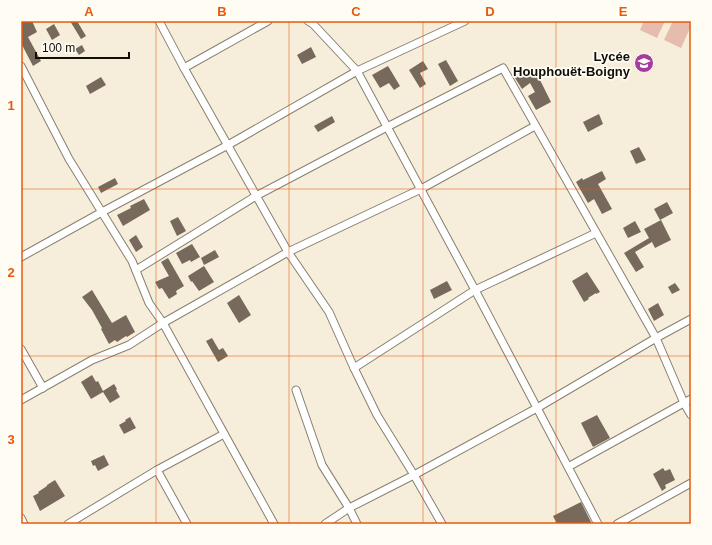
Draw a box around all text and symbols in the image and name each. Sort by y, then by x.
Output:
text: A [84,4,94,19]
text: B [217,4,227,19]
text: C [351,4,361,19]
text: D [485,4,495,19]
text: E [619,4,628,19]
scale bar [36,34,129,60]
text: 100 m [42,41,75,55]
place label: Lycée Houphouët-Boigny [513,49,631,79]
school or university icon: Lycée Houphouët-Boigny [633,52,655,74]
text: 1 [7,98,15,113]
text: 2 [7,265,15,280]
text: 3 [7,432,15,447]

